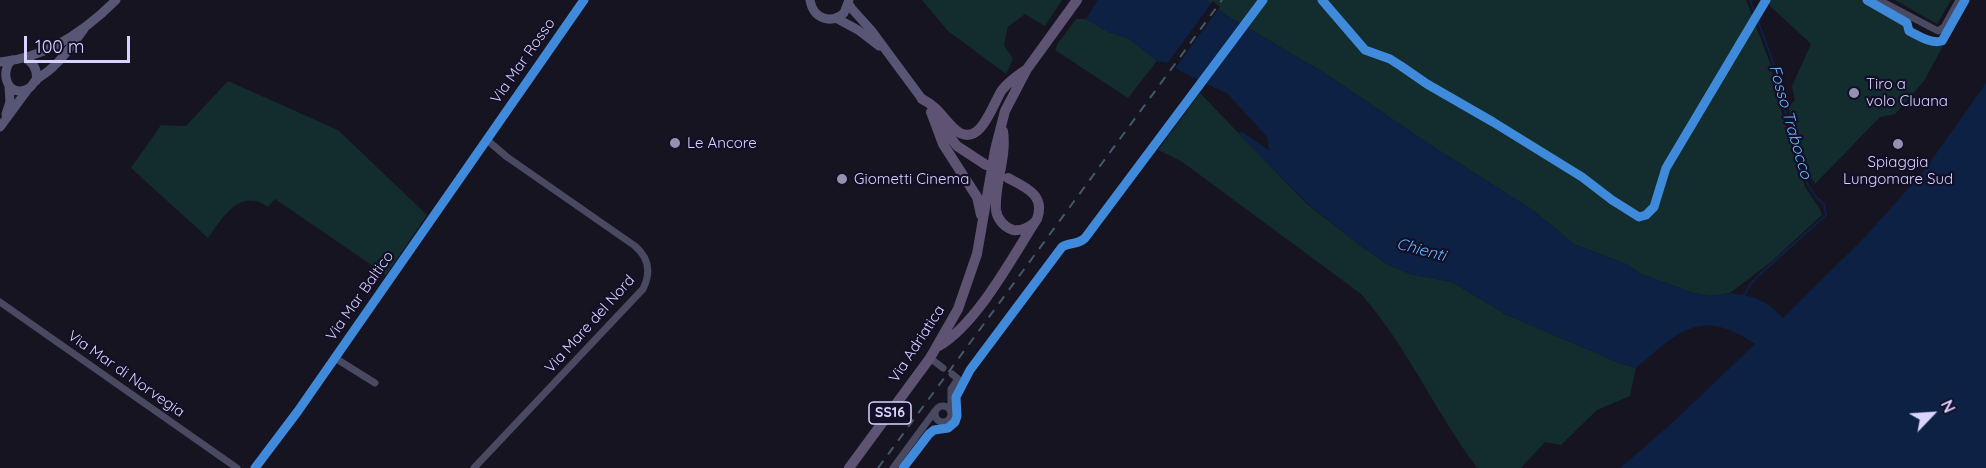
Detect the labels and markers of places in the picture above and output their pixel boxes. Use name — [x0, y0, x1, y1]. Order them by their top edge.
place label: Tiro a volo Cluana — [1866, 75, 1948, 110]
marker: Tiro a volo Cluana — [1847, 86, 1861, 100]
place label: Le Ancore — [687, 134, 757, 152]
marker: Le Ancore — [668, 136, 682, 150]
marker: Spiaggia Lungomare Sud — [1891, 137, 1905, 151]
place label: Spiaggia Lungomare Sud — [1843, 153, 1953, 188]
place label: Giometti Cinema — [854, 170, 969, 188]
marker: Giometti Cinema — [835, 172, 849, 186]

